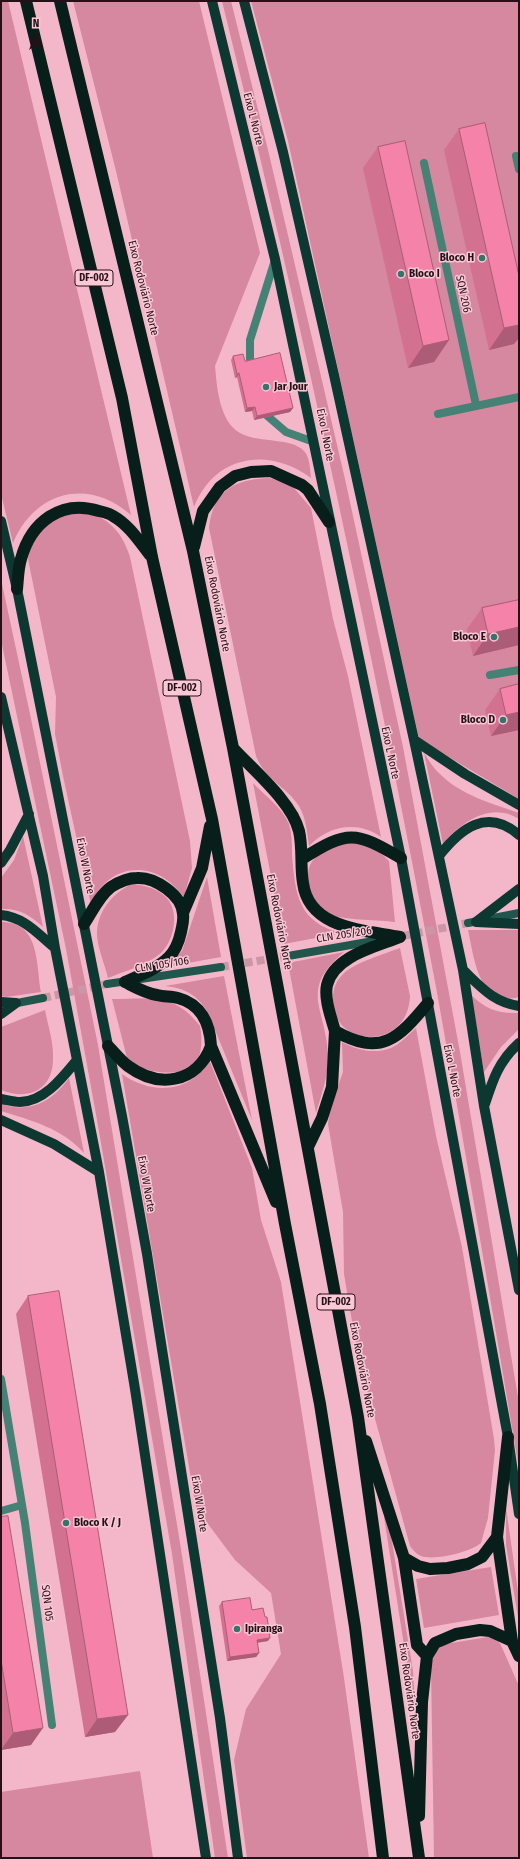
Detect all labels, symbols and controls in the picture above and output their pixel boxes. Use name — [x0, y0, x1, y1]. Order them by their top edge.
north arrow — [16, 16, 56, 56]
text: N — [33, 17, 39, 30]
street label: Eixo L Norte — [240, 91, 266, 147]
street label: Eixo Rodoviário Norte — [125, 239, 161, 337]
place label: Bloco H — [440, 251, 474, 265]
marker: Bloco H — [477, 253, 487, 263]
place label: Bloco I — [409, 267, 440, 281]
marker: Bloco I — [396, 269, 406, 279]
road number: DF-002 — [75, 270, 113, 286]
street label: SQN 206 — [453, 274, 473, 314]
place label: Jar Jour — [274, 380, 308, 394]
marker: Jar Jour — [261, 382, 271, 392]
street label: Eixo L Norte — [313, 407, 337, 463]
street label: Eixo Rodoviário Norte — [201, 555, 233, 653]
place label: Bloco E — [453, 630, 486, 644]
marker: Bloco E — [489, 632, 499, 642]
road number: DF-002 — [163, 680, 201, 696]
place label: Bloco D — [461, 713, 495, 727]
marker: Bloco D — [498, 715, 508, 725]
street label: Eixo L Norte — [378, 725, 402, 781]
street label: Eixo W Norte — [73, 837, 97, 895]
street label: Eixo Rodoviário Norte — [263, 873, 295, 971]
street label: CLN 205/206 — [315, 924, 373, 946]
street label: CLN 105/106 — [134, 954, 190, 976]
street label: Eixo L Norte — [440, 1043, 464, 1099]
street label: Eixo W Norte — [135, 1155, 157, 1213]
road number: DF-002 — [317, 1294, 355, 1310]
street label: Eixo Rodoviário Norte — [346, 1321, 378, 1419]
street label: Eixo W Norte — [188, 1475, 210, 1533]
place label: Bloco K / J — [74, 1516, 121, 1530]
marker: Bloco K / J — [61, 1518, 71, 1528]
street label: SQN 105 — [38, 1584, 56, 1622]
place label: Ipiranga — [245, 1622, 282, 1636]
marker: Ipiranga — [232, 1624, 242, 1634]
street label: Eixo Rodoviário Norte — [396, 1642, 422, 1740]

